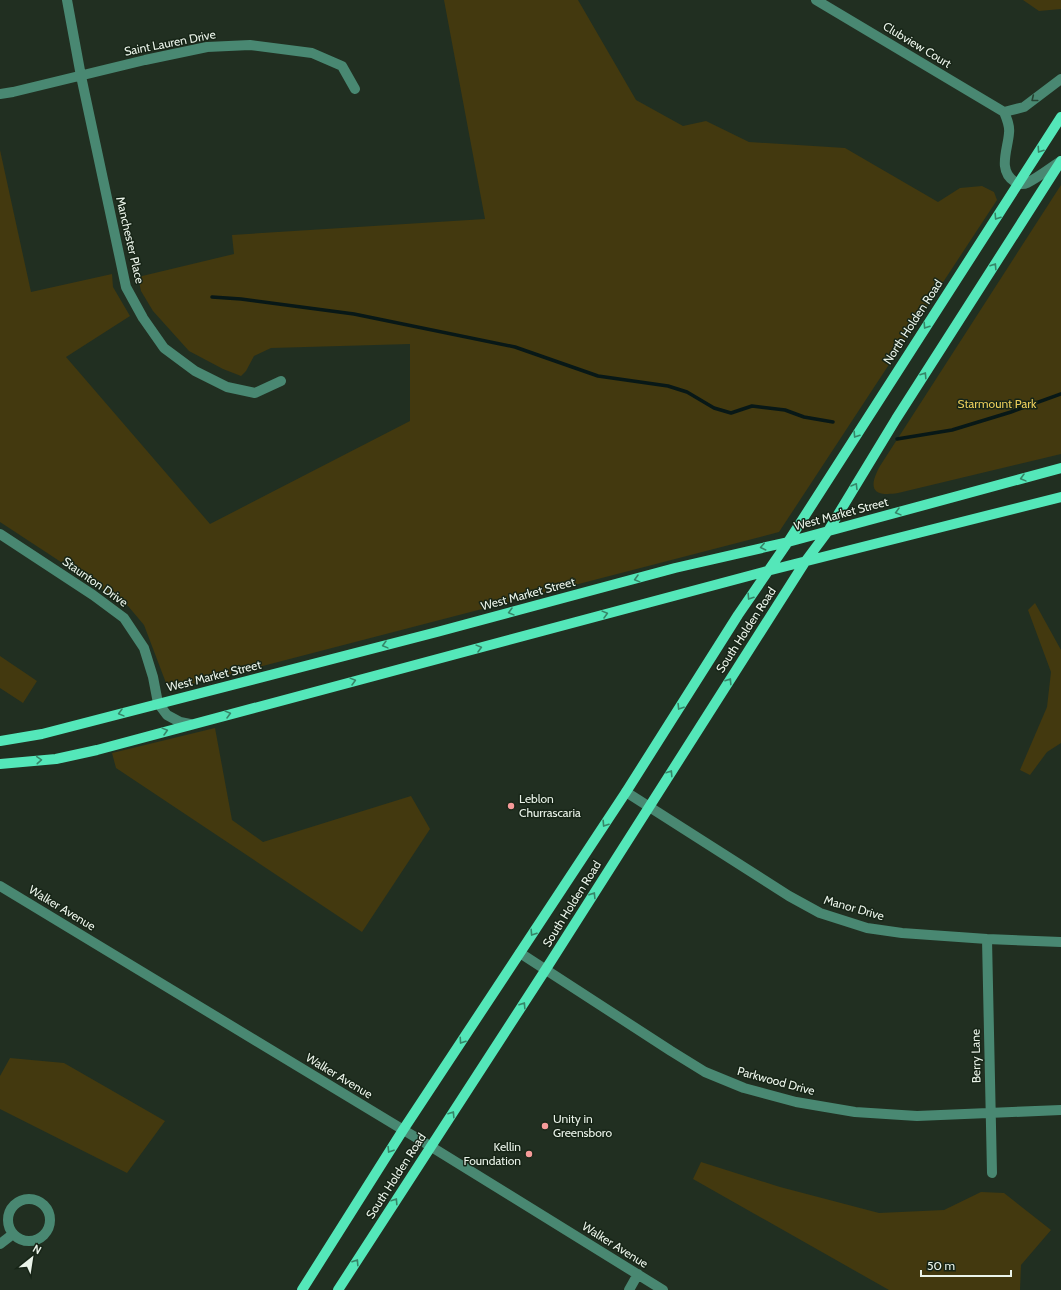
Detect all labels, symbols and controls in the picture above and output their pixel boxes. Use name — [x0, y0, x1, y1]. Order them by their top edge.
street label: Clubview Court — [880, 18, 954, 71]
street label: Saint Lauren Drive — [123, 26, 217, 59]
one-way arrow — [1032, 95, 1039, 102]
one-way arrow — [1037, 146, 1045, 153]
street label: Manchester Place — [113, 195, 148, 285]
one-way arrow — [994, 213, 1001, 220]
one-way arrow — [989, 263, 997, 270]
street label: North Holden Road — [880, 277, 946, 367]
one-way arrow — [923, 322, 931, 329]
one-way arrow — [919, 372, 927, 379]
park label: Starmount Park — [958, 396, 1037, 411]
one-way arrow — [853, 431, 861, 438]
one-way arrow — [1020, 474, 1027, 482]
one-way arrow — [851, 483, 858, 490]
street label: West Market Street — [792, 494, 890, 533]
one-way arrow — [895, 507, 902, 516]
one-way arrow — [760, 543, 766, 551]
street label: Staunton Drive — [60, 554, 131, 610]
street label: West Market Street — [479, 574, 577, 613]
one-way arrow — [633, 574, 640, 583]
street label: South Holden Road — [712, 584, 779, 675]
one-way arrow — [747, 593, 755, 600]
one-way arrow — [508, 607, 515, 616]
one-way arrow — [601, 611, 608, 619]
one-way arrow — [382, 641, 389, 649]
one-way arrow — [476, 644, 482, 652]
street label: West Market Street — [165, 657, 263, 695]
one-way arrow — [349, 677, 356, 686]
one-way arrow — [724, 678, 732, 685]
one-way arrow — [677, 703, 685, 710]
one-way arrow — [117, 708, 124, 717]
one-way arrow — [224, 711, 231, 719]
one-way arrow — [161, 727, 168, 736]
one-way arrow — [36, 756, 42, 765]
one-way arrow — [665, 770, 672, 777]
place label: Leblon Churrascaria — [519, 791, 581, 820]
marker: Leblon Churrascaria — [506, 801, 516, 811]
one-way arrow — [602, 820, 610, 827]
street label: South Holden Road — [539, 858, 604, 950]
street label: Walker Avenue — [26, 882, 98, 933]
one-way arrow — [588, 892, 595, 899]
street label: Manor Drive — [822, 892, 886, 923]
one-way arrow — [531, 929, 538, 936]
one-way arrow — [518, 1002, 525, 1009]
street label: Berry Lane — [968, 1029, 983, 1083]
one-way arrow — [459, 1037, 467, 1044]
street label: Walker Avenue — [303, 1050, 375, 1101]
street label: Parkwood Drive — [736, 1063, 817, 1098]
one-way arrow — [447, 1111, 454, 1118]
place label: Unity in Greensboro — [553, 1111, 612, 1140]
marker: Unity in Greensboro — [540, 1121, 550, 1131]
street label: South Holden Road — [362, 1130, 429, 1221]
place label: Kellin Foundation — [463, 1139, 521, 1168]
one-way arrow — [388, 1146, 395, 1153]
marker: Kellin Foundation — [524, 1149, 534, 1159]
one-way arrow — [390, 1198, 398, 1205]
street label: Walker Avenue — [579, 1218, 651, 1271]
north arrow — [12, 1238, 52, 1278]
text: N — [30, 1241, 44, 1257]
scale bar — [921, 1252, 1011, 1278]
text: 50 m — [927, 1258, 955, 1273]
one-way arrow — [351, 1259, 358, 1266]

